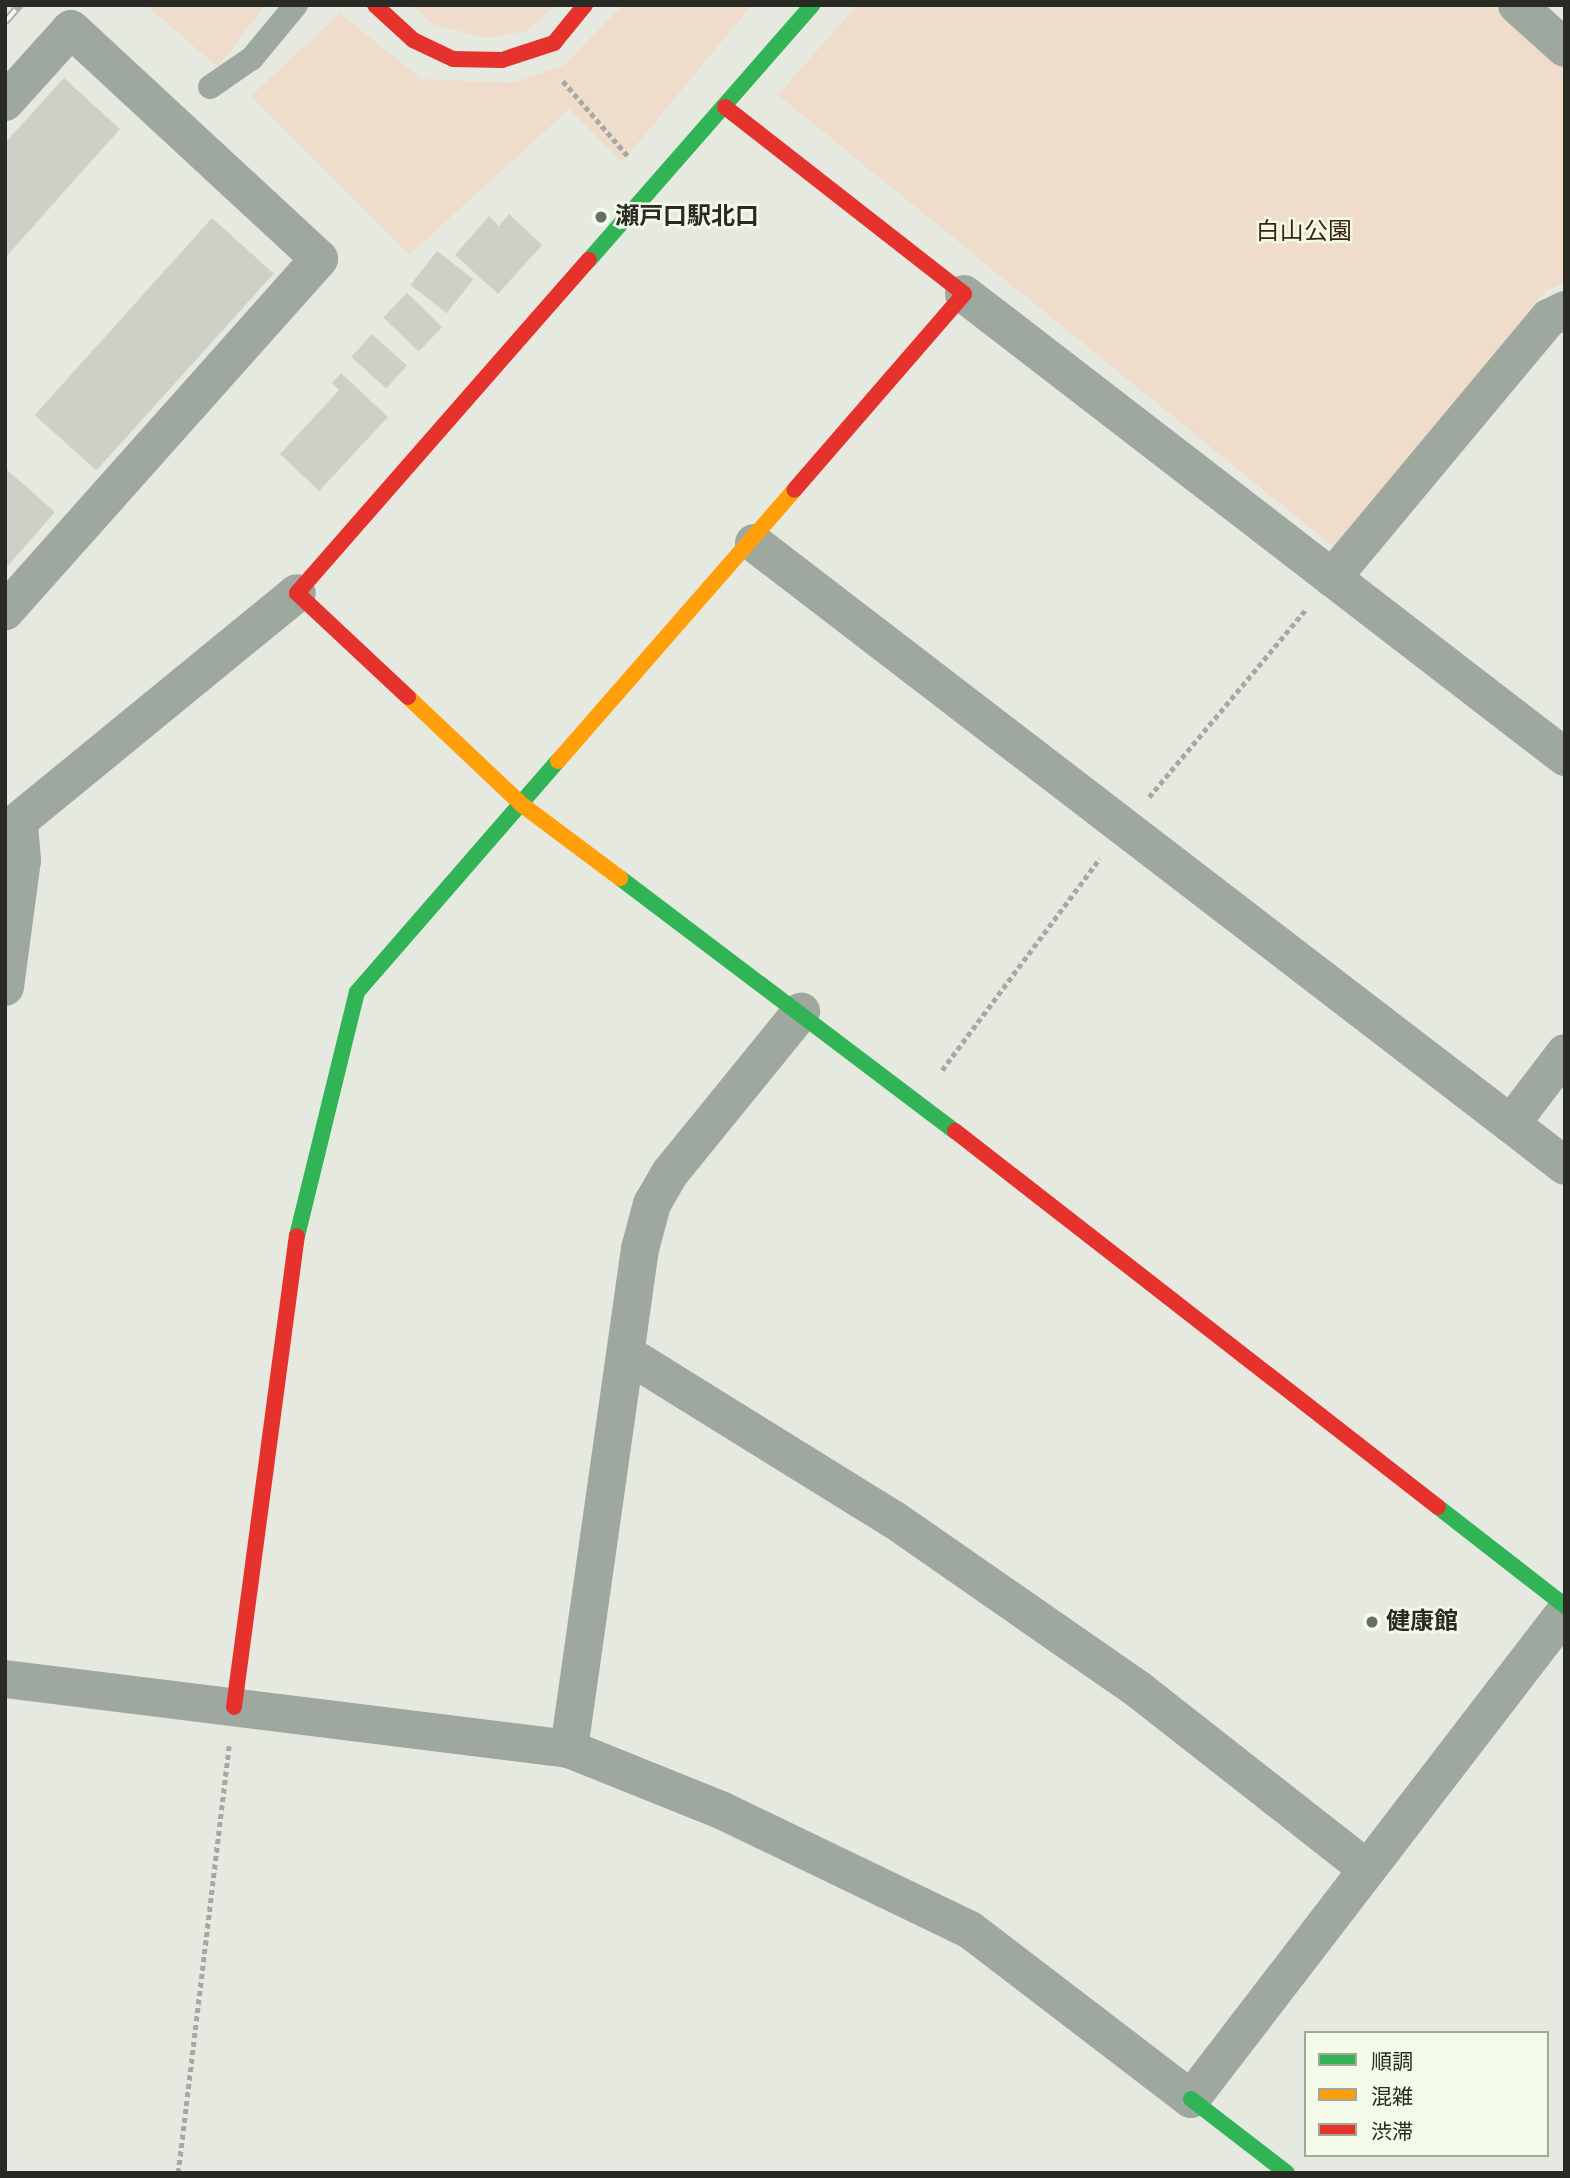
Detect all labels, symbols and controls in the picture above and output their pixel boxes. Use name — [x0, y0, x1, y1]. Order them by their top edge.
place label: 瀬戸口駅北口 — [615, 203, 759, 231]
marker: 瀬戸口駅北口 — [593, 209, 609, 225]
park label: 白山公園 — [1256, 218, 1352, 246]
place label: 健康館 — [1386, 1608, 1458, 1636]
marker: 健康館 — [1364, 1614, 1380, 1630]
legend — [1304, 2031, 1549, 2157]
text: 順調 — [1371, 2050, 1413, 2075]
text: 混雑 — [1371, 2085, 1413, 2110]
text: 渋滞 — [1371, 2120, 1413, 2145]

